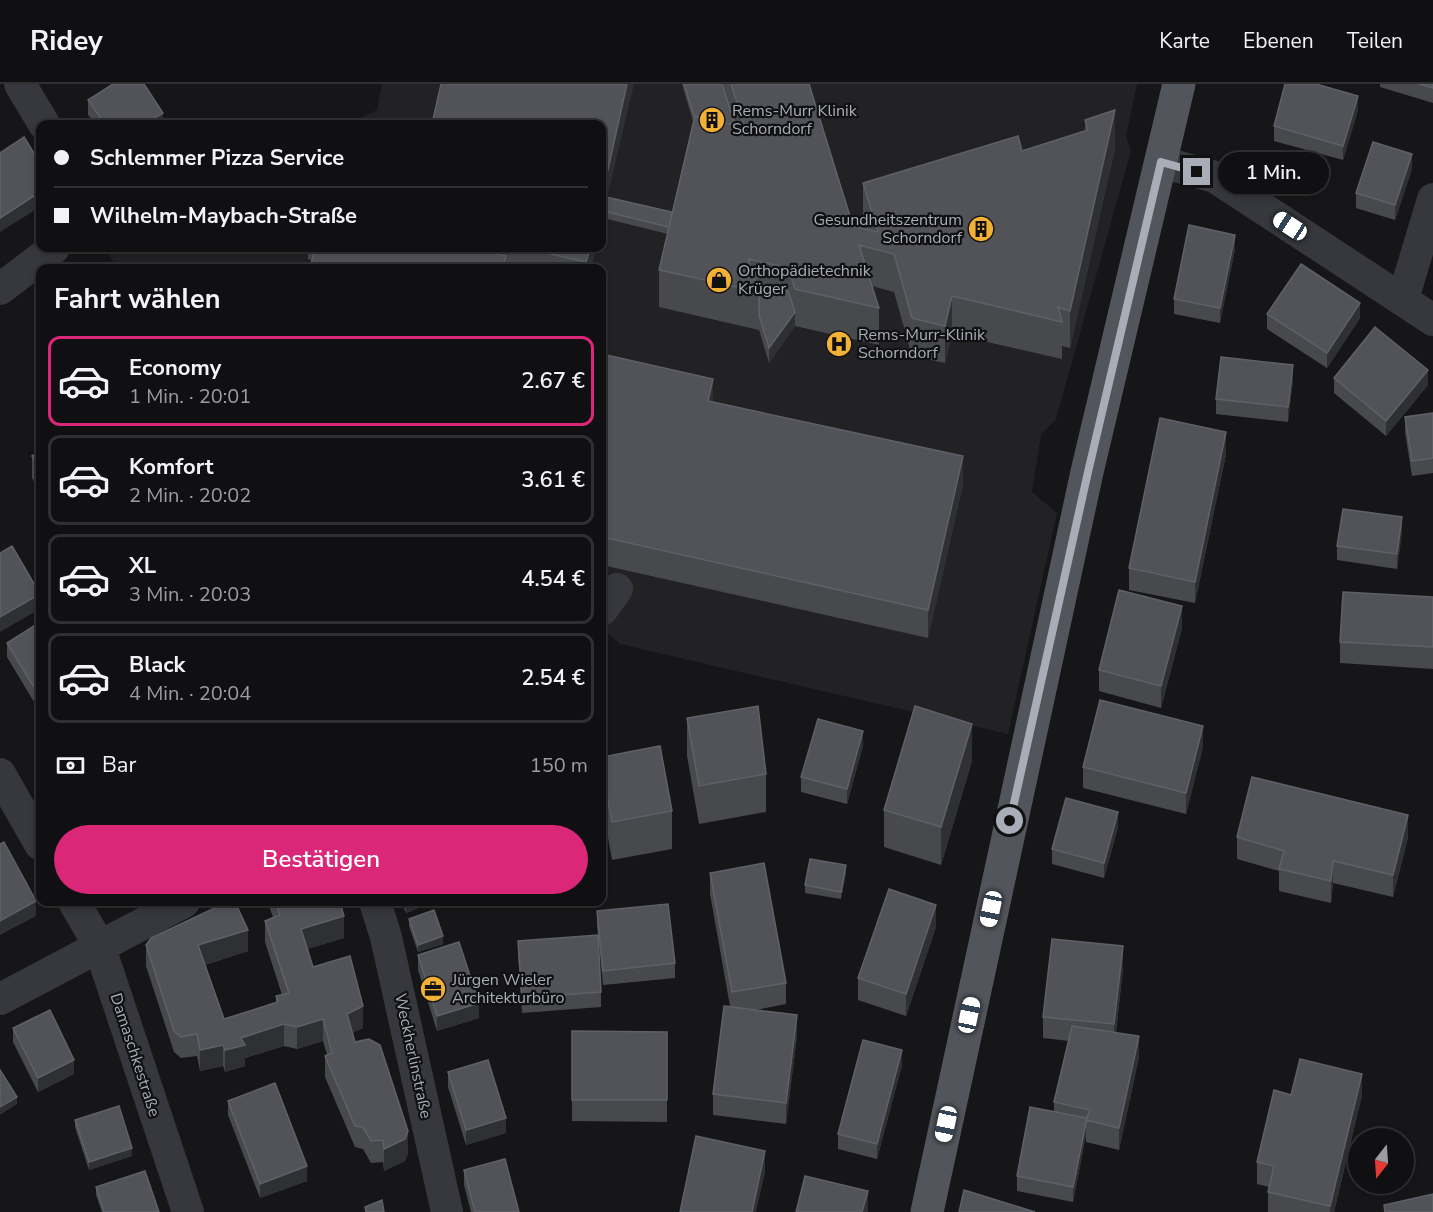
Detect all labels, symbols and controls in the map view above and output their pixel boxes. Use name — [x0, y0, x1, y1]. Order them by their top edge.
text: Ridey — [30, 22, 103, 60]
text: Karte — [1159, 27, 1210, 55]
text: Ebenen — [1243, 27, 1314, 55]
text: Teilen — [1347, 27, 1403, 55]
place label: Rems-Murr Klinik Schorndorf — [732, 100, 858, 140]
building icon: Rems-Murr Klinik Schorndorf — [697, 105, 727, 135]
text: Schlemmer Pizza Service — [90, 143, 344, 173]
callout: 1 Min. — [1218, 151, 1329, 193]
route end — [1183, 158, 1210, 185]
text: 1 Min. — [1246, 159, 1301, 186]
text: Wilhelm-Maybach-Straße — [90, 201, 357, 231]
place label: Gesundheitszentrum Schorndorf — [813, 209, 963, 249]
car — [1270, 209, 1310, 243]
building icon: Gesundheitszentrum Schorndorf — [966, 214, 996, 244]
place label: Orthopädietechnik Krüger — [738, 260, 872, 300]
shop icon: Orthopädietechnik Krüger — [704, 265, 734, 295]
text: Fahrt wählen — [54, 281, 220, 318]
place label: Rems-Murr-Klinik Schorndorf — [858, 324, 986, 364]
hospital icon: Rems-Murr-Klinik Schorndorf — [824, 329, 854, 359]
text: Economy — [129, 353, 221, 383]
icon: car — [57, 354, 111, 408]
text: 2.67 € — [521, 366, 585, 396]
text: 1 Min. · 20:01 — [129, 383, 251, 410]
text: Komfort — [129, 452, 213, 482]
icon: car — [57, 453, 111, 507]
text: 3.61 € — [521, 465, 585, 495]
text: 2 Min. · 20:02 — [129, 482, 251, 509]
text: XL — [129, 551, 156, 581]
icon: car — [57, 552, 111, 606]
text: 4.54 € — [521, 564, 585, 594]
text: 3 Min. · 20:03 — [129, 581, 251, 608]
text: Black — [129, 650, 185, 680]
icon: car — [57, 651, 111, 705]
text: 2.54 € — [521, 663, 585, 693]
text: 4 Min. · 20:04 — [129, 680, 251, 707]
icon: cash — [54, 749, 87, 782]
text: Bar — [102, 750, 136, 780]
text: 150 m — [530, 752, 588, 779]
route start — [996, 807, 1023, 834]
button: Bestätigen — [54, 825, 588, 894]
car — [978, 890, 1004, 928]
place label: Jürgen Wieler Architekturbüro — [451, 969, 565, 1009]
office icon: Jürgen Wieler Architekturbüro — [418, 974, 448, 1004]
street label: Damaschkestraße — [105, 990, 165, 1120]
street label: Weckherlinstraße — [389, 992, 437, 1120]
car — [956, 996, 982, 1034]
car — [933, 1105, 959, 1143]
north arrow — [1348, 1128, 1414, 1194]
map controls — [1348, 1128, 1414, 1194]

